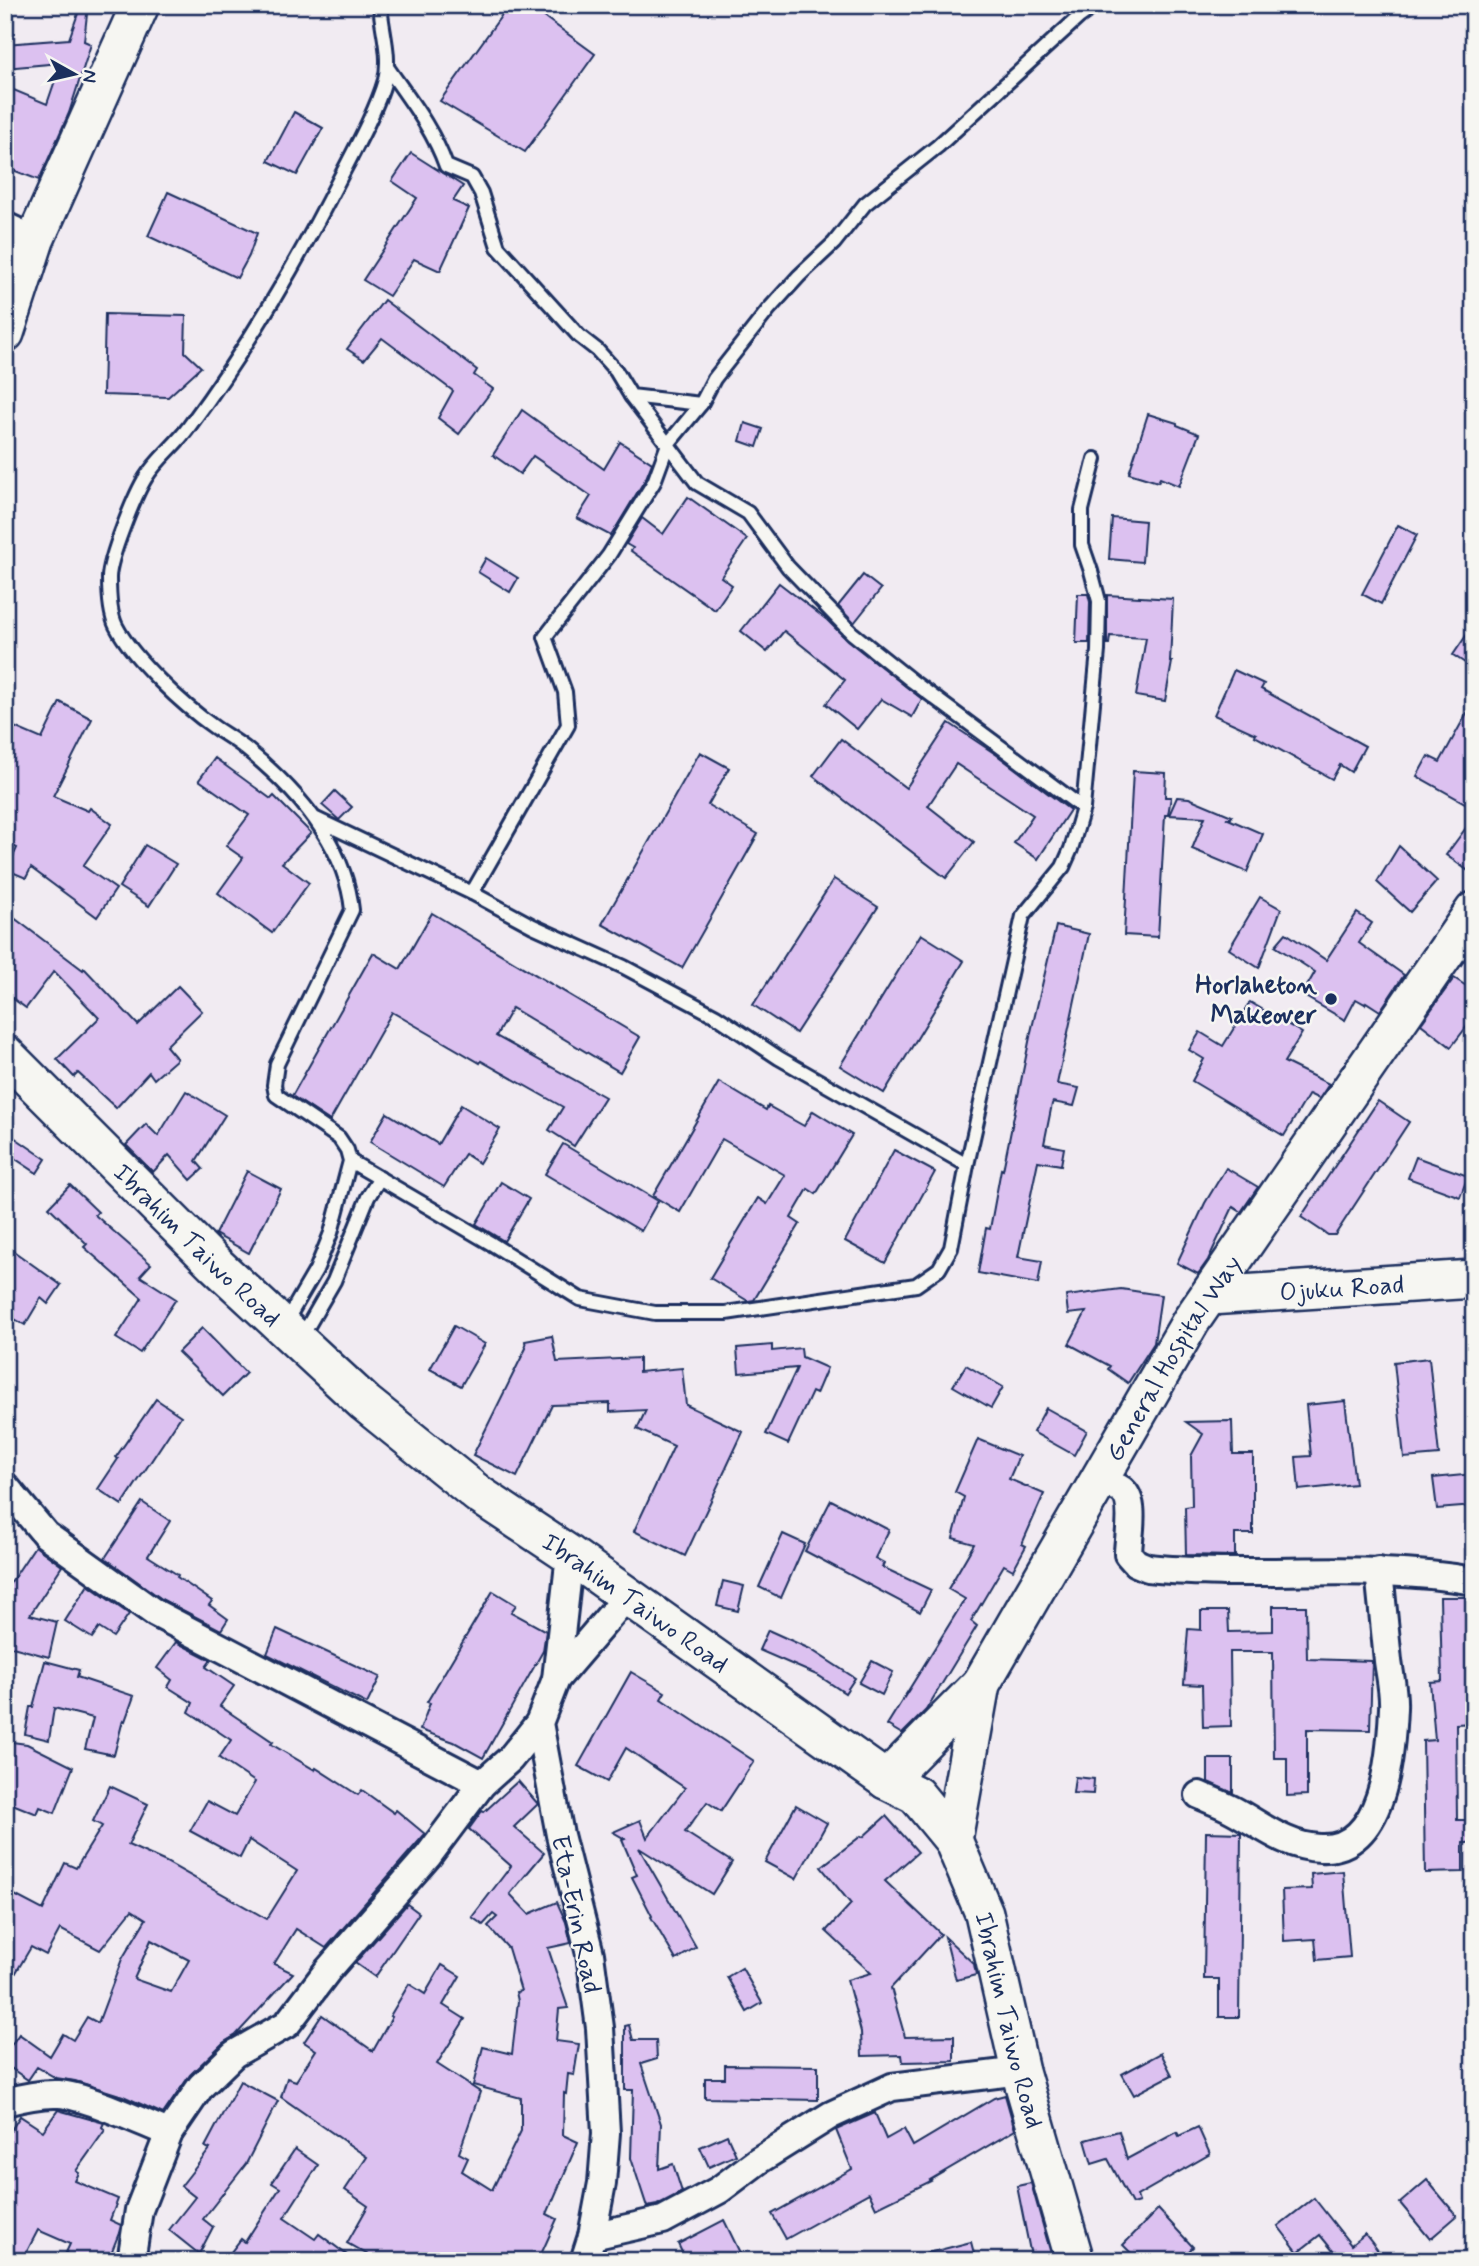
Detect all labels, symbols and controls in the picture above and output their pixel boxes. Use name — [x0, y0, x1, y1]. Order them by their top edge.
north arrow — [38, 38, 108, 108]
text: N — [76, 68, 103, 84]
place label: Horlaheton Makeover — [1195, 969, 1318, 1033]
marker: Horlaheton Makeover — [1323, 991, 1339, 1007]
street label: Ibrahim Taiwo Road — [105, 1157, 287, 1336]
street label: General Hospital Way — [1098, 1249, 1251, 1468]
street label: Ojuku Road — [1278, 1269, 1405, 1310]
street label: Ibrahim Taiwo Road — [535, 1526, 735, 1682]
street label: Eta-Erin Road — [542, 1832, 608, 1996]
street label: Ibrahim Taiwo Road — [965, 1909, 1051, 2133]

